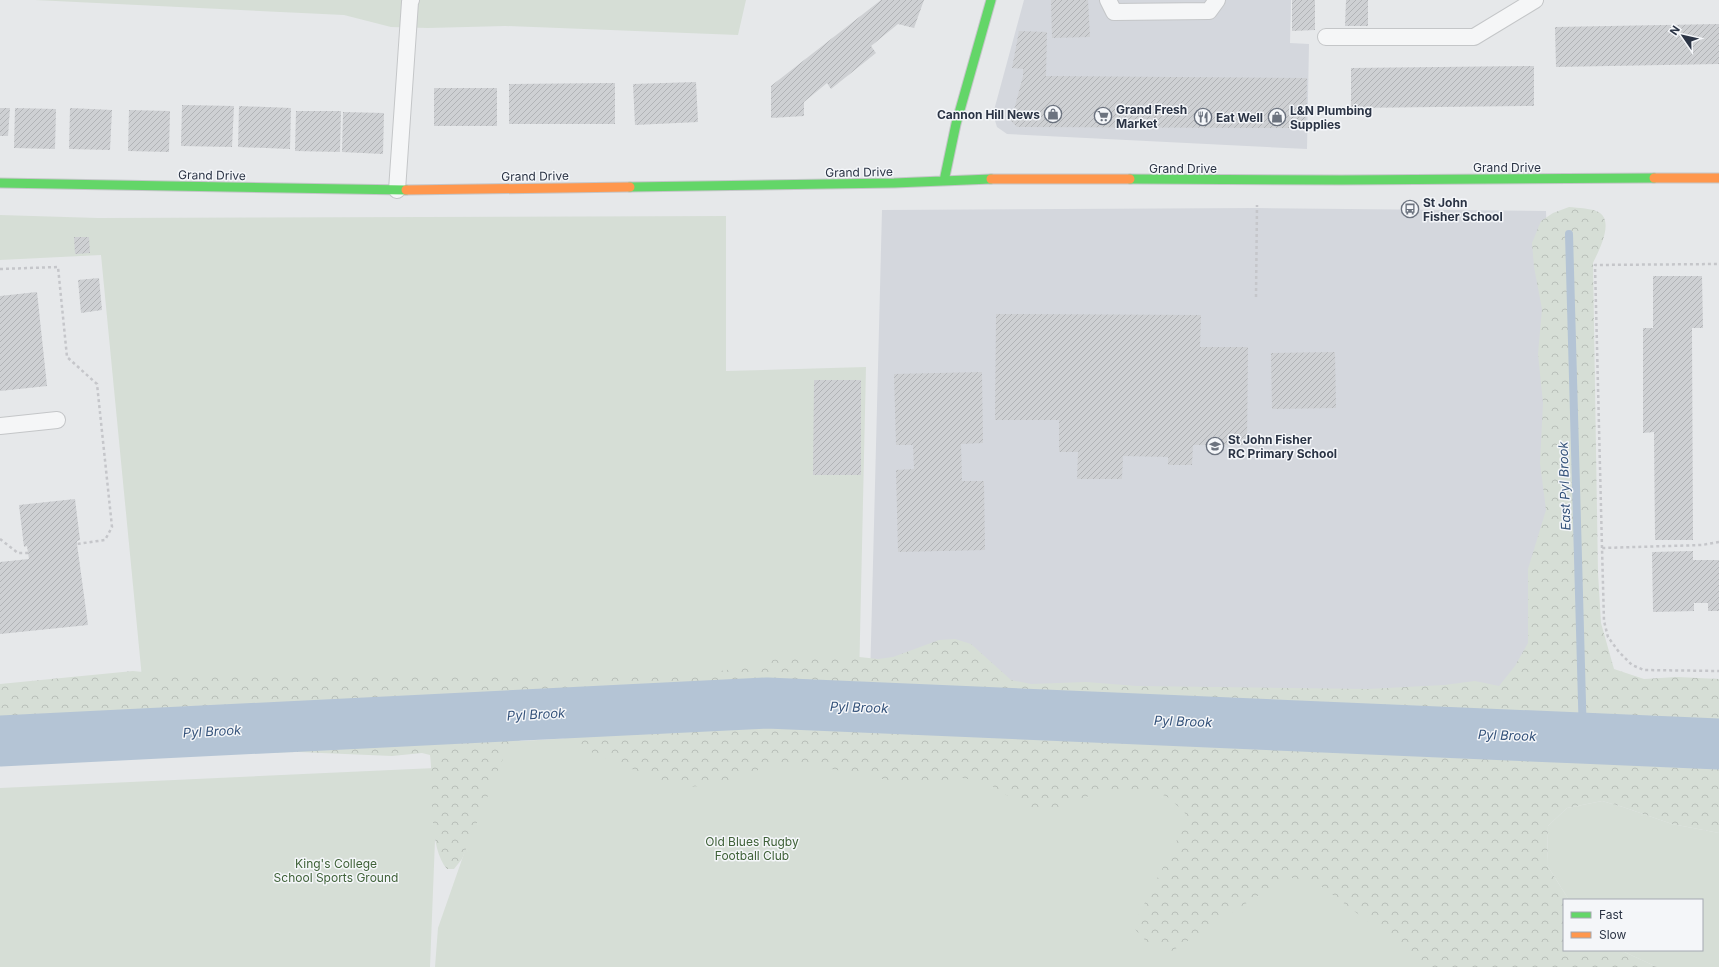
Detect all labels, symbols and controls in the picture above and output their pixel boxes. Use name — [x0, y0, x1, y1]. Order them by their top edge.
north arrow — [1663, 16, 1703, 56]
text: N — [1667, 23, 1683, 38]
place label: Grand Fresh Market — [1116, 102, 1187, 131]
place label: L&N Plumbing Supplies — [1290, 103, 1372, 132]
shop icon: Cannon Hill News — [1043, 104, 1063, 124]
supermarket icon: Grand Fresh Market — [1093, 106, 1113, 126]
place label: Cannon Hill News — [937, 107, 1040, 122]
restaurant icon: Eat Well — [1193, 107, 1213, 127]
shop icon: L&N Plumbing Supplies — [1267, 107, 1287, 127]
place label: Eat Well — [1216, 110, 1263, 125]
street label: Grand Drive — [1473, 160, 1541, 175]
street label: Grand Drive — [1149, 161, 1217, 176]
street label: Grand Drive — [825, 164, 893, 180]
street label: Grand Drive — [178, 167, 246, 183]
street label: Grand Drive — [501, 168, 569, 184]
place label: St John Fisher School — [1423, 195, 1503, 224]
bus stop icon: St John Fisher School — [1400, 199, 1420, 219]
place label: St John Fisher RC Primary School — [1228, 432, 1337, 461]
school or university icon: St John Fisher RC Primary School — [1205, 436, 1225, 456]
water label: East Pyl Brook — [1554, 440, 1574, 531]
water label: Pyl Brook — [830, 698, 889, 716]
water label: Pyl Brook — [506, 704, 566, 724]
water label: Pyl Brook — [1154, 712, 1213, 730]
water label: Pyl Brook — [182, 721, 242, 741]
water label: Pyl Brook — [1478, 726, 1537, 744]
park label: Old Blues Rugby Football Club — [705, 834, 799, 863]
park label: King's College School Sports Ground — [274, 856, 398, 885]
legend — [1563, 899, 1703, 951]
text: Fast — [1599, 907, 1623, 922]
text: Slow — [1599, 927, 1627, 942]

